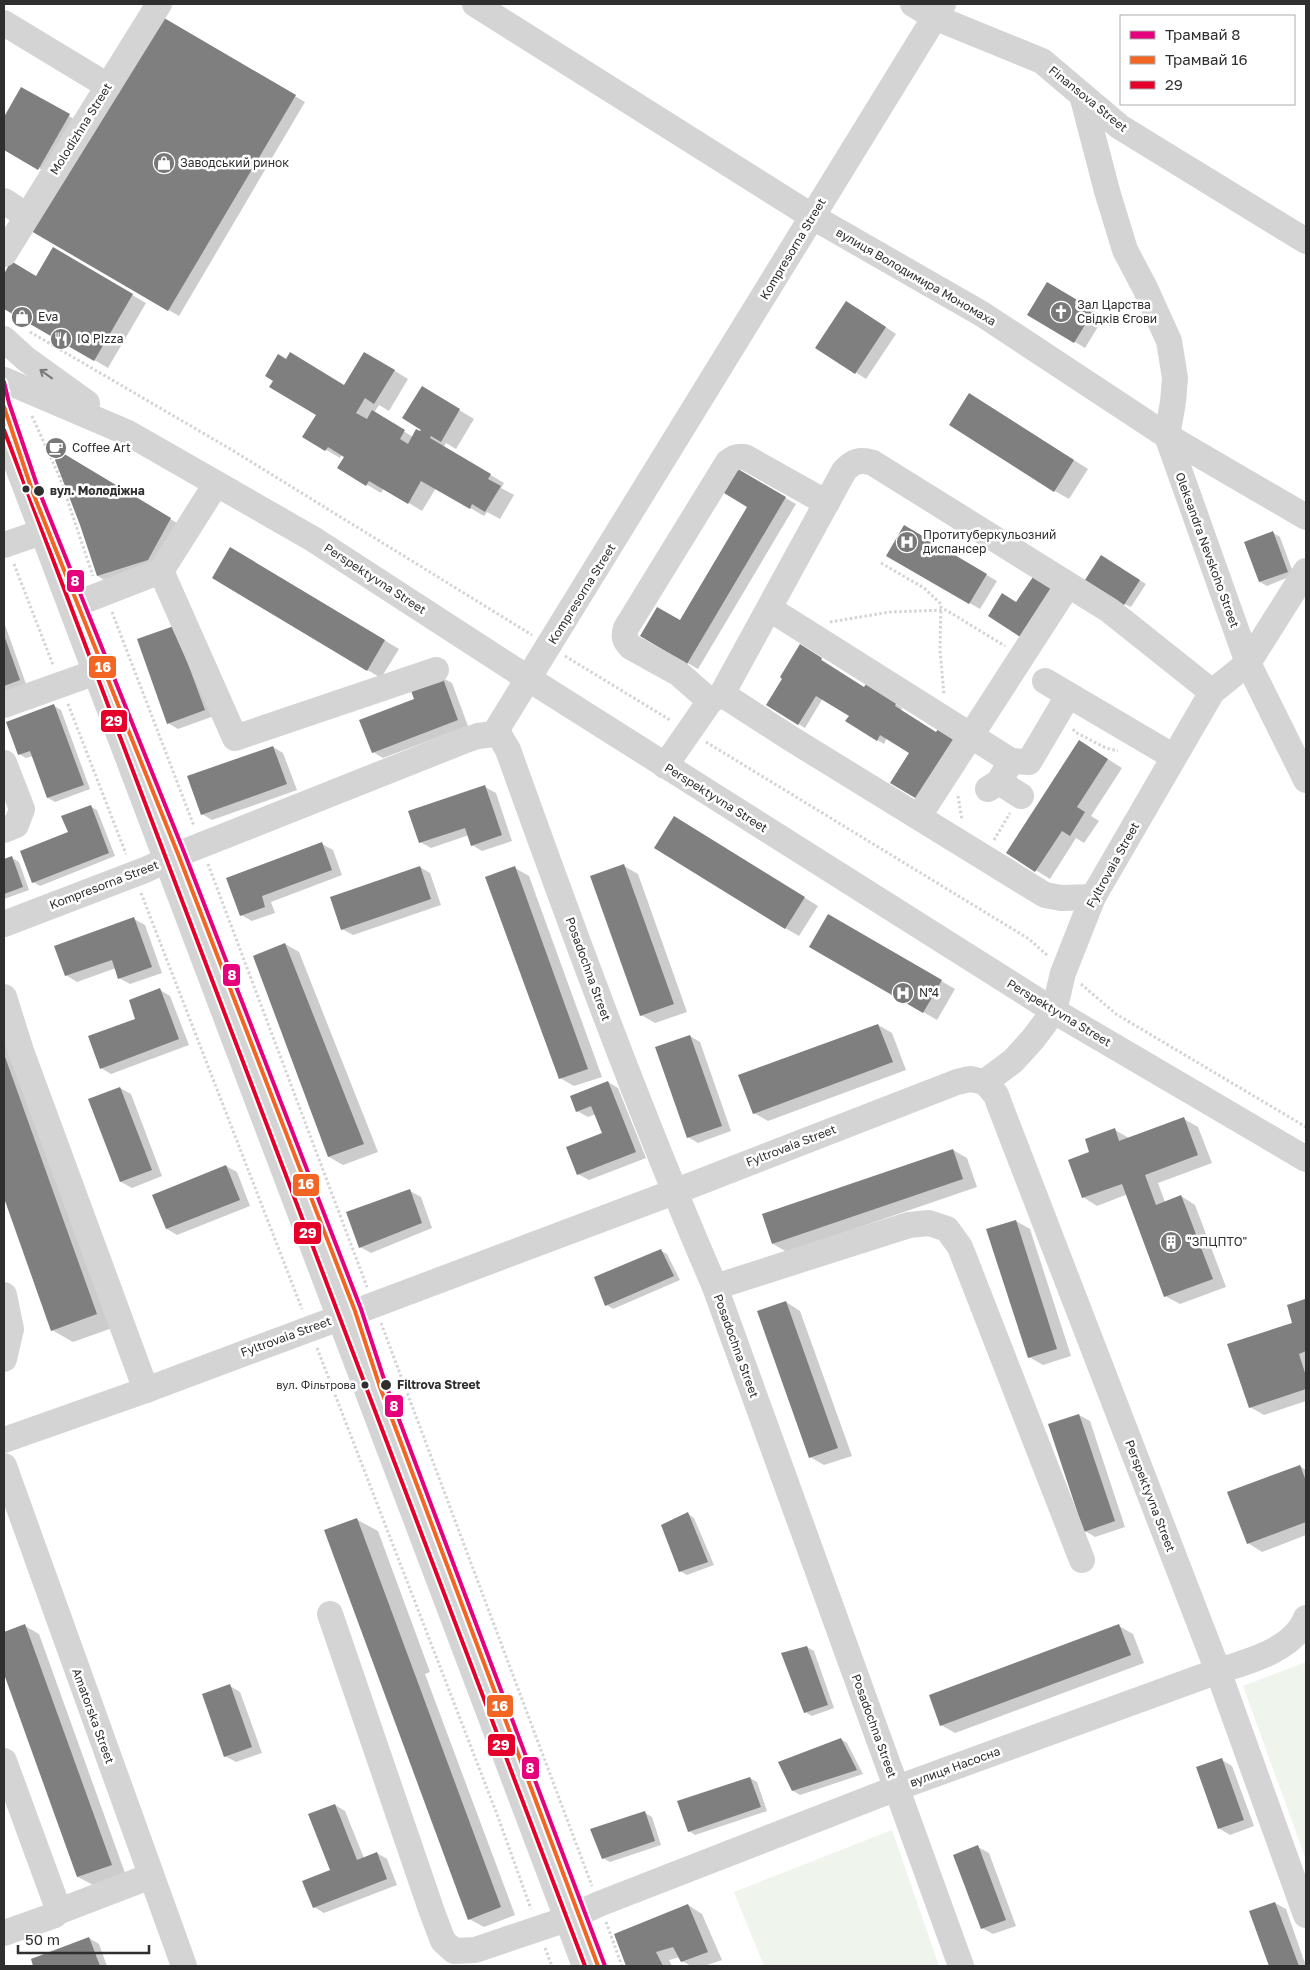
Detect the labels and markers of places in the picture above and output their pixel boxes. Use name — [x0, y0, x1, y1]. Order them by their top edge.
shop icon: Заводський ринок — [152, 151, 176, 175]
place label: Заводський ринок — [180, 155, 289, 170]
place label: Зал Царства Свідків Єгови — [1077, 297, 1157, 326]
church icon: Зал Царства Свідків Єгови — [1049, 300, 1073, 324]
shop icon: Eva — [10, 305, 34, 329]
place label: Eva — [38, 309, 58, 324]
restaurant icon: IQ PIzza — [49, 327, 73, 351]
place label: IQ PIzza — [77, 331, 123, 346]
cafe icon: Coffee Art — [44, 436, 68, 460]
place label: Coffee Art — [72, 440, 131, 455]
place label: вул. Молодіжна — [50, 483, 145, 498]
unlabelled marker — [21, 484, 31, 494]
marker: вул. Молодіжна — [32, 484, 46, 498]
place label: Протитуберкульозний диспансер — [923, 527, 1056, 556]
hospital icon: Протитуберкульозний диспансер — [895, 530, 919, 554]
hospital icon: N°4 — [891, 981, 915, 1005]
place label: N°4 — [919, 985, 939, 1000]
building icon: "ЗПЦПТО" — [1159, 1230, 1183, 1254]
place label: "ЗПЦПТО" — [1187, 1234, 1247, 1249]
place label: Filtrova Street — [397, 1377, 481, 1392]
place label: вул. Фільтрова — [276, 1378, 356, 1391]
marker: Filtrova Street — [379, 1378, 393, 1392]
marker: вул. Фільтрова — [360, 1380, 370, 1390]

